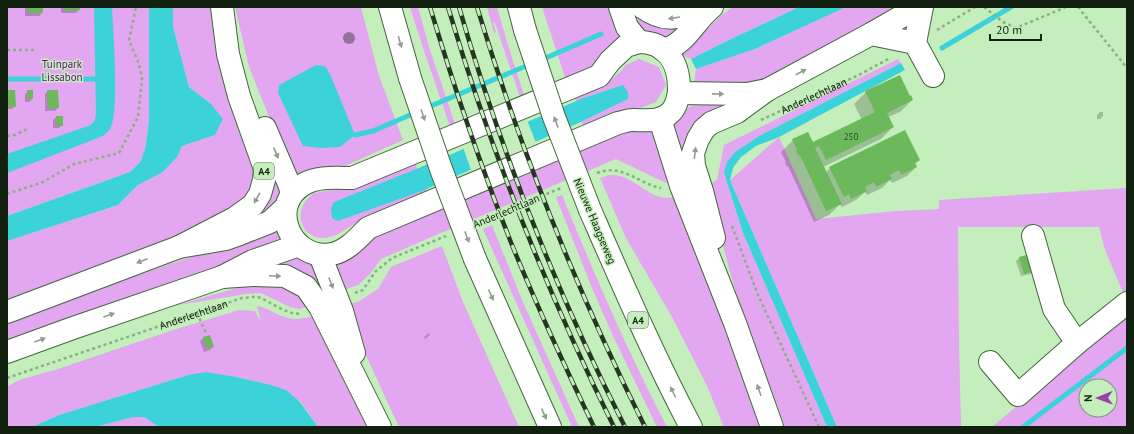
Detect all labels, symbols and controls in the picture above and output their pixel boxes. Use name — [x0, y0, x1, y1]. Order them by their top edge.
one-way arrow — [668, 15, 680, 21]
scale bar — [990, 16, 1041, 42]
text: 20 m — [996, 22, 1022, 37]
one-way arrow — [397, 37, 403, 49]
park label: Tuinpark Lissabon — [41, 57, 83, 84]
one-way arrow — [795, 68, 807, 75]
street label: Anderlechtlaan — [778, 75, 849, 117]
one-way arrow — [712, 91, 725, 97]
one-way arrow — [420, 109, 426, 121]
one-way arrow — [553, 115, 559, 127]
house number: 250 — [844, 131, 858, 142]
one-way arrow — [691, 147, 698, 160]
one-way arrow — [273, 148, 279, 159]
road number: A4 — [254, 163, 274, 179]
street label: Nieuwe Haagseweg — [571, 176, 619, 266]
street label: Anderlechtlaan — [470, 191, 542, 231]
one-way arrow — [254, 192, 260, 204]
one-way arrow — [464, 232, 470, 244]
one-way arrow — [136, 259, 148, 265]
one-way arrow — [269, 273, 282, 279]
one-way arrow — [328, 278, 334, 290]
one-way arrow — [488, 289, 494, 300]
street label: Anderlechtlaan — [157, 296, 230, 333]
one-way arrow — [104, 312, 116, 318]
road number: A4 — [628, 312, 648, 328]
one-way arrow — [34, 336, 46, 342]
north arrow — [1078, 378, 1118, 418]
one-way arrow — [755, 384, 761, 396]
one-way arrow — [670, 387, 676, 398]
text: N — [1081, 394, 1095, 402]
one-way arrow — [541, 408, 547, 420]

